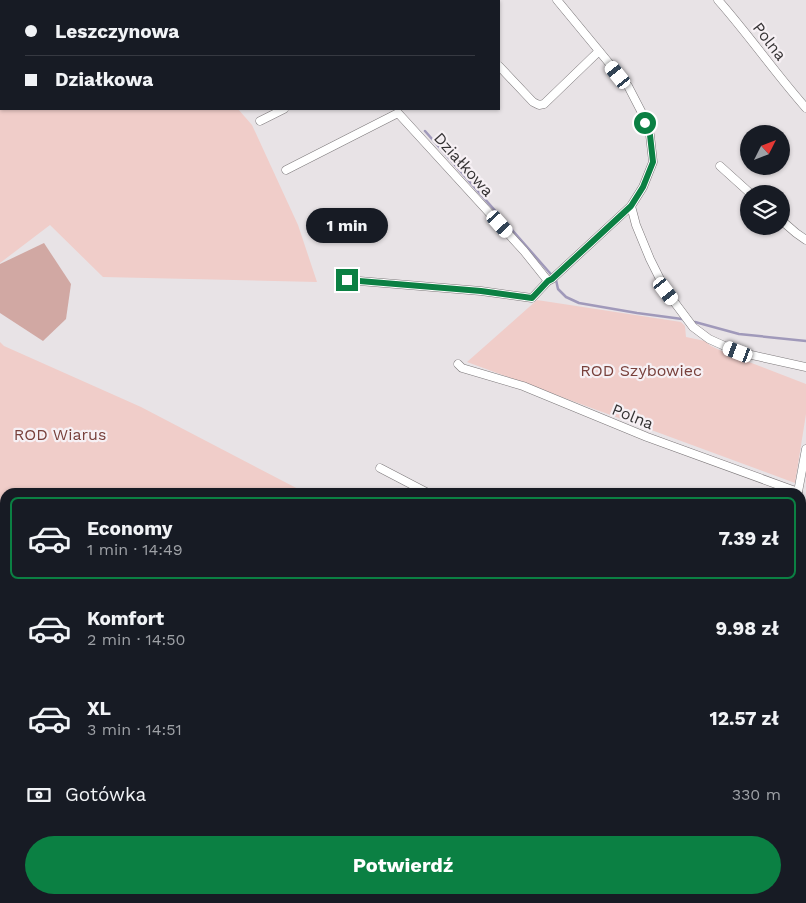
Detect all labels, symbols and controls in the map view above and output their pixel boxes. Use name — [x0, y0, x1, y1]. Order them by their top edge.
street label: Polna — [749, 18, 790, 64]
text: Leszczynowa — [55, 20, 179, 43]
car — [602, 59, 633, 91]
text: Działkowa — [55, 68, 153, 91]
route start — [634, 112, 656, 134]
north arrow — [740, 125, 790, 175]
map controls — [740, 125, 790, 235]
street label: Działkowa — [430, 128, 497, 200]
button: layers — [740, 185, 790, 235]
callout: 1 min — [306, 208, 388, 242]
car — [484, 208, 515, 240]
text: 1 min — [326, 216, 368, 235]
route end — [336, 269, 358, 291]
car — [650, 275, 681, 307]
car — [721, 340, 754, 364]
park label: ROD Szybowiec — [580, 361, 702, 380]
street label: Polna — [609, 400, 656, 433]
park label: ROD Wiarus — [14, 425, 106, 444]
icon: car — [27, 516, 72, 561]
text: Economy — [87, 517, 172, 540]
text: 7.39 zł — [718, 527, 779, 550]
text: 1 min · 14:49 — [87, 540, 183, 559]
icon: car — [27, 606, 72, 651]
text: Komfort — [87, 607, 164, 630]
text: 9.98 zł — [715, 617, 779, 640]
text: 2 min · 14:50 — [87, 630, 185, 649]
icon: car — [27, 696, 72, 741]
text: XL — [87, 697, 111, 720]
text: 12.57 zł — [710, 707, 779, 730]
text: 3 min · 14:51 — [87, 720, 182, 739]
icon: cash — [25, 781, 53, 809]
text: Gotówka — [65, 783, 146, 806]
text: 330 m — [732, 785, 781, 804]
button: Potwierdź — [25, 836, 781, 894]

